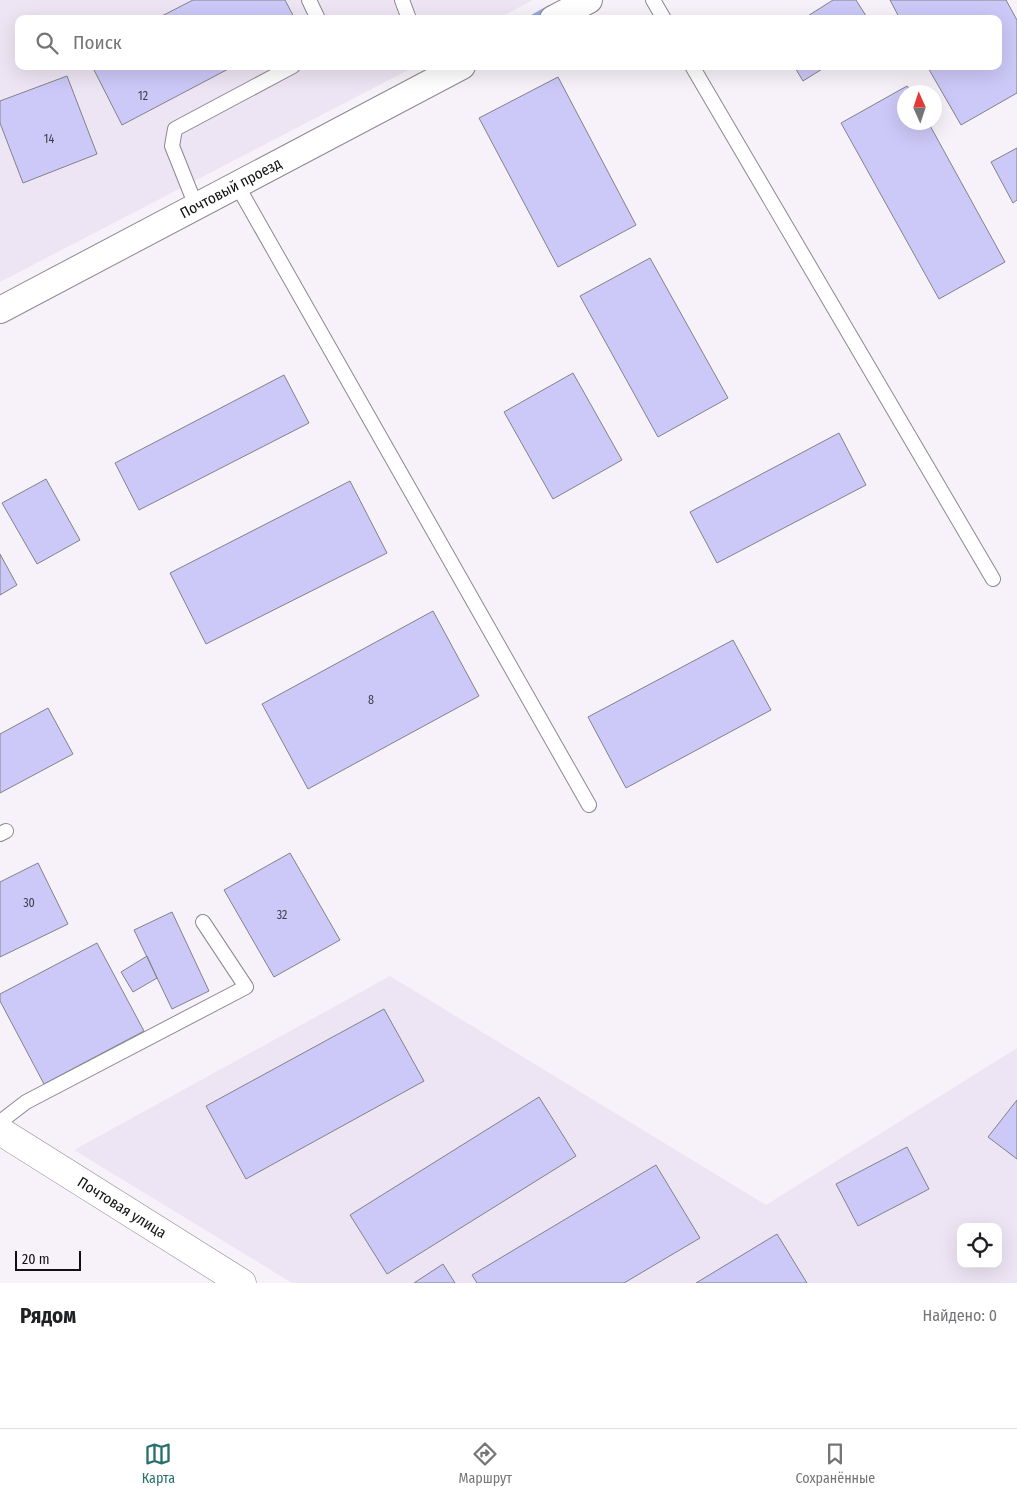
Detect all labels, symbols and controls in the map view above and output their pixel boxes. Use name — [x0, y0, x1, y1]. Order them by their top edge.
search box — [15, 15, 1002, 70]
icon: search — [33, 29, 61, 57]
text: Поиск — [73, 31, 122, 54]
north arrow — [897, 85, 942, 130]
house number: 12 — [138, 89, 148, 103]
house number: 14 — [44, 132, 54, 146]
street label: Почтовый проезд — [177, 154, 285, 222]
house number: 8 — [368, 693, 374, 707]
house number: 30 — [23, 896, 35, 910]
house number: 32 — [277, 908, 287, 922]
street label: Почтовая улица — [74, 1173, 170, 1242]
map controls — [957, 1223, 1002, 1268]
button: locate — [957, 1223, 1002, 1268]
scale bar — [15, 1248, 81, 1271]
text: 20 m — [22, 1251, 50, 1268]
text: Рядом — [20, 1303, 76, 1329]
text: Найдено: 0 — [923, 1306, 997, 1325]
tab: Карта — [142, 1440, 175, 1487]
tab: Маршрут — [458, 1440, 512, 1487]
tab: Сохранённые — [795, 1440, 875, 1487]

